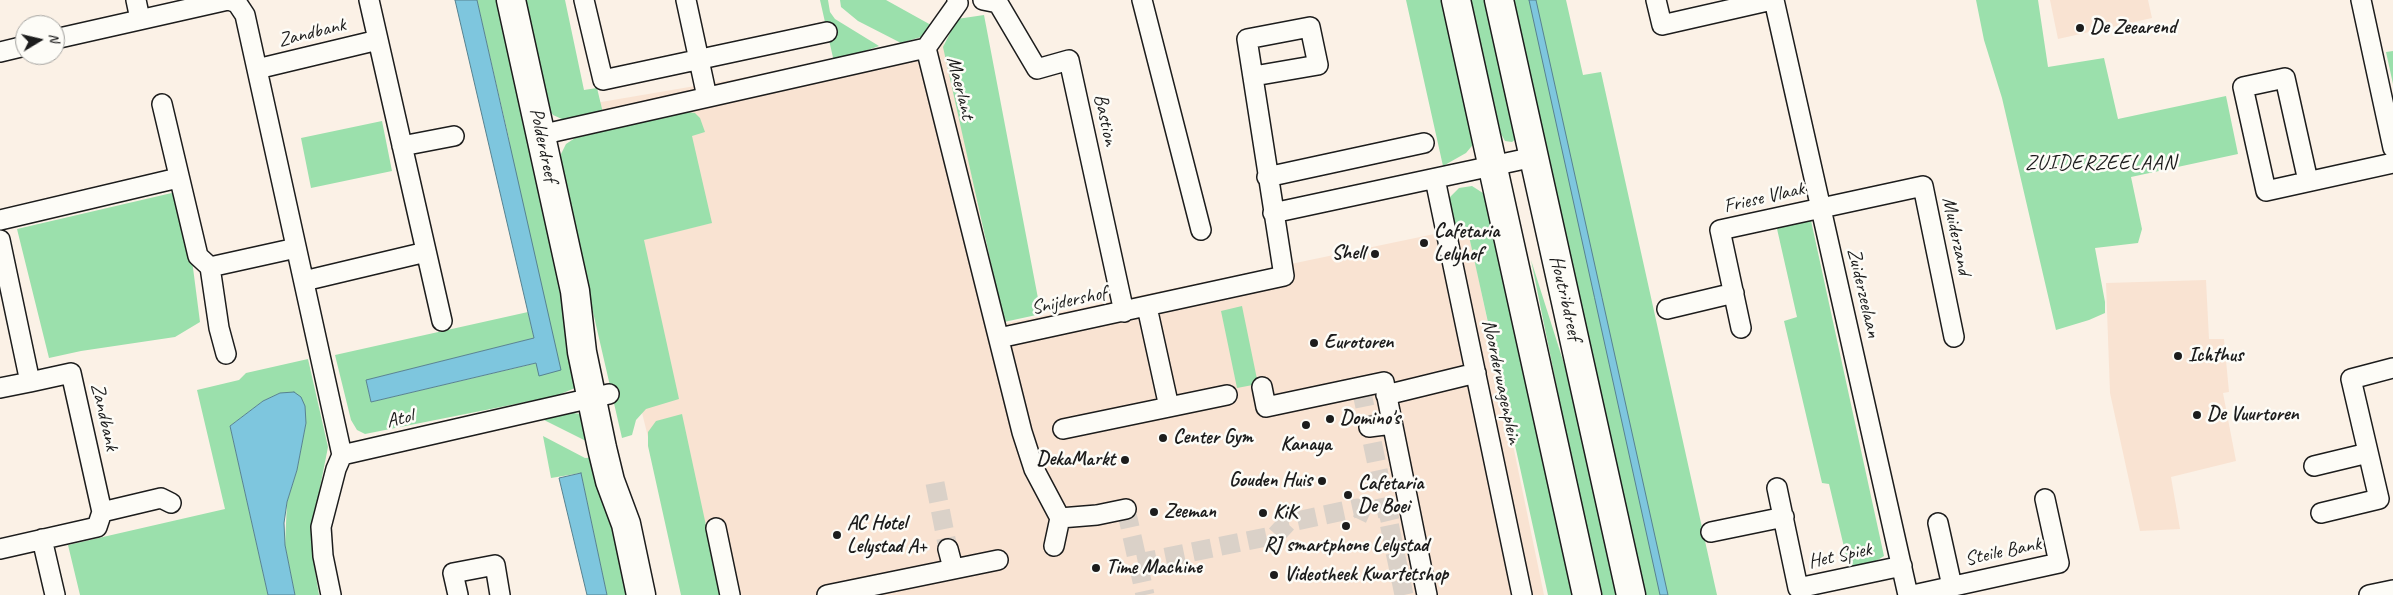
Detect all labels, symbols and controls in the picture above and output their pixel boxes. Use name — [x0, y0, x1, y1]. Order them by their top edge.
street label: Zandbank — [276, 13, 348, 53]
north arrow — [15, 15, 65, 65]
place label: De Zeearend — [2090, 16, 2176, 40]
marker: De Zeearend — [2074, 22, 2086, 34]
text: N — [45, 32, 63, 43]
street label: Maerlant — [941, 54, 979, 122]
street label: Bastion — [1088, 92, 1122, 148]
street label: Polderdreef — [524, 106, 562, 184]
district label: ZUIDERZEELAAN — [2025, 150, 2177, 176]
street label: Friese Vlaak — [1721, 177, 1807, 219]
street label: Muiderzand — [1936, 195, 1976, 277]
place label: Cafetaria Lelyhof — [1434, 220, 1499, 267]
marker: Cafetaria Lelyhof — [1418, 237, 1430, 249]
place label: Shell — [1331, 242, 1365, 266]
street label: Zuiderzeelaan — [1841, 246, 1885, 340]
marker: Shell — [1369, 248, 1381, 260]
street label: Houtribdreef — [1544, 253, 1586, 343]
street label: Snijdershof — [1029, 281, 1109, 321]
street label: Noorderwagenplein — [1476, 318, 1526, 446]
place label: Eurotoren — [1324, 331, 1393, 355]
marker: Eurotoren — [1308, 337, 1320, 349]
place label: Ichthus — [2188, 344, 2243, 368]
marker: Ichthus — [2172, 350, 2184, 362]
street label: Zandbank — [85, 381, 123, 453]
place label: De Vuurtoren — [2207, 403, 2299, 427]
street label: Atol — [384, 404, 416, 434]
place label: Domino's — [1340, 407, 1400, 431]
marker: De Vuurtoren — [2191, 409, 2203, 421]
marker: Domino's — [1324, 413, 1336, 425]
marker: Kanaya — [1300, 419, 1312, 431]
place label: Center Gym — [1173, 426, 1253, 450]
marker: Center Gym — [1157, 432, 1169, 444]
place label: Kanaya — [1281, 433, 1331, 457]
place label: DekaMarkt — [1036, 448, 1115, 472]
marker: DekaMarkt — [1119, 454, 1131, 466]
place label: Gouden Huis — [1229, 469, 1312, 493]
place label: Cafetaria De Boei — [1358, 472, 1423, 519]
marker: Gouden Huis — [1316, 475, 1328, 487]
marker: Cafetaria De Boei — [1342, 489, 1354, 501]
place label: Zeeman — [1164, 500, 1216, 524]
place label: KiK — [1273, 501, 1297, 525]
marker: Zeeman — [1148, 506, 1160, 518]
marker: KiK — [1257, 507, 1269, 519]
place label: AC Hotel Lelystad A+ — [847, 512, 927, 559]
marker: RJ smartphone Lelystad — [1340, 520, 1352, 532]
marker: AC Hotel Lelystad A+ — [831, 529, 843, 541]
street label: Steile Bank — [1963, 532, 2043, 572]
place label: RJ smartphone Lelystad — [1264, 534, 1428, 558]
street label: Het Spiek — [1806, 538, 1874, 574]
place label: Time Machine — [1106, 556, 1202, 580]
marker: Time Machine — [1090, 562, 1102, 574]
place label: Videotheek Kwartetshop — [1284, 563, 1448, 587]
marker: Videotheek Kwartetshop — [1268, 569, 1280, 581]

